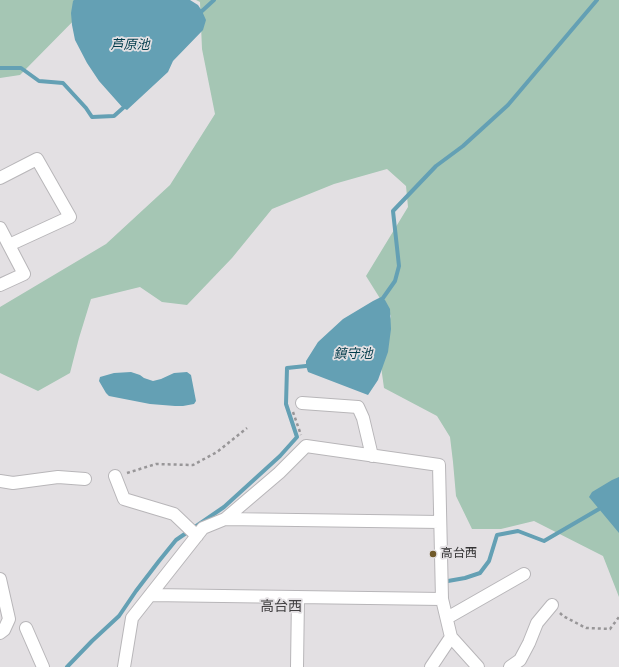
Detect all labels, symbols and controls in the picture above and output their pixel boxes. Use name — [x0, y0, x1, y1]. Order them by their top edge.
water label: 芦原池 — [111, 37, 149, 53]
water label: 鎮守池 — [334, 346, 372, 362]
place label: 高台西 — [441, 547, 477, 561]
marker: 高台西 — [428, 549, 438, 559]
district label: 高台西 — [260, 599, 302, 615]

